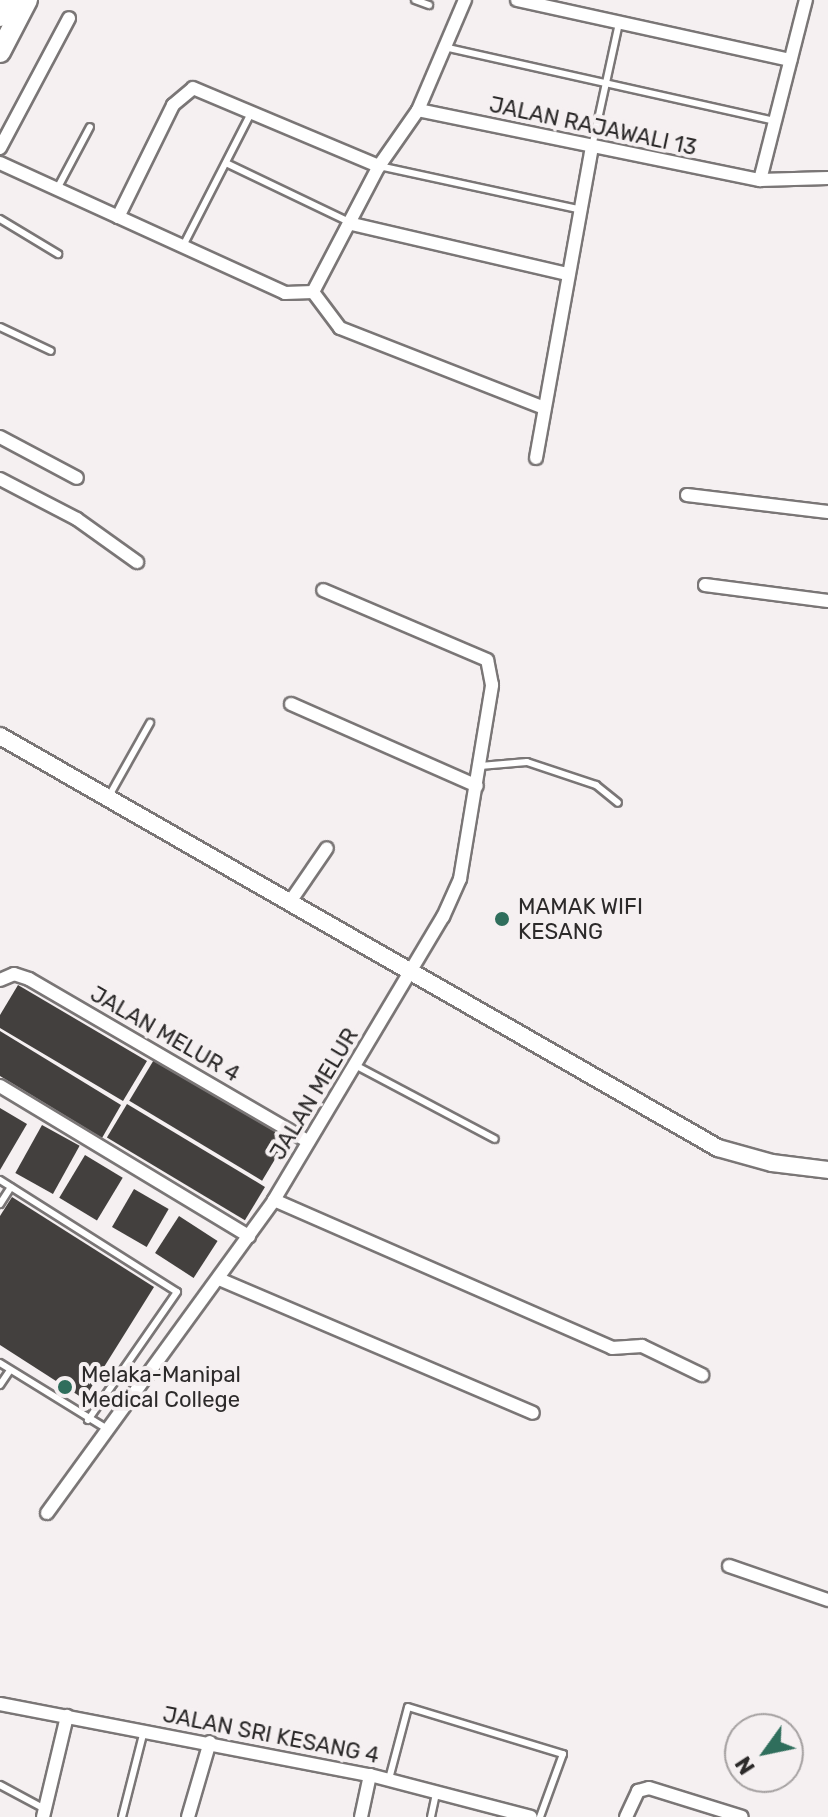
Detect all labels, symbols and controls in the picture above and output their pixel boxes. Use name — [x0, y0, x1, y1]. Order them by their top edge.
street label: JALAN RAJAWALI 13 — [487, 91, 699, 161]
place label: MAMAK WIFI KESANG — [518, 893, 644, 944]
marker: MAMAK WIFI KESANG — [493, 910, 511, 928]
street label: JALAN MELUR 4 — [86, 981, 244, 1087]
street label: JALAN MELUR — [264, 1023, 364, 1165]
place label: Melaka-Manipal Medical College — [81, 1361, 241, 1412]
marker: Melaka-Manipal Medical College — [56, 1378, 74, 1396]
street label: JALAN SRI KESANG 4 — [161, 1701, 381, 1769]
north arrow — [724, 1713, 804, 1793]
text: N — [730, 1751, 761, 1779]

